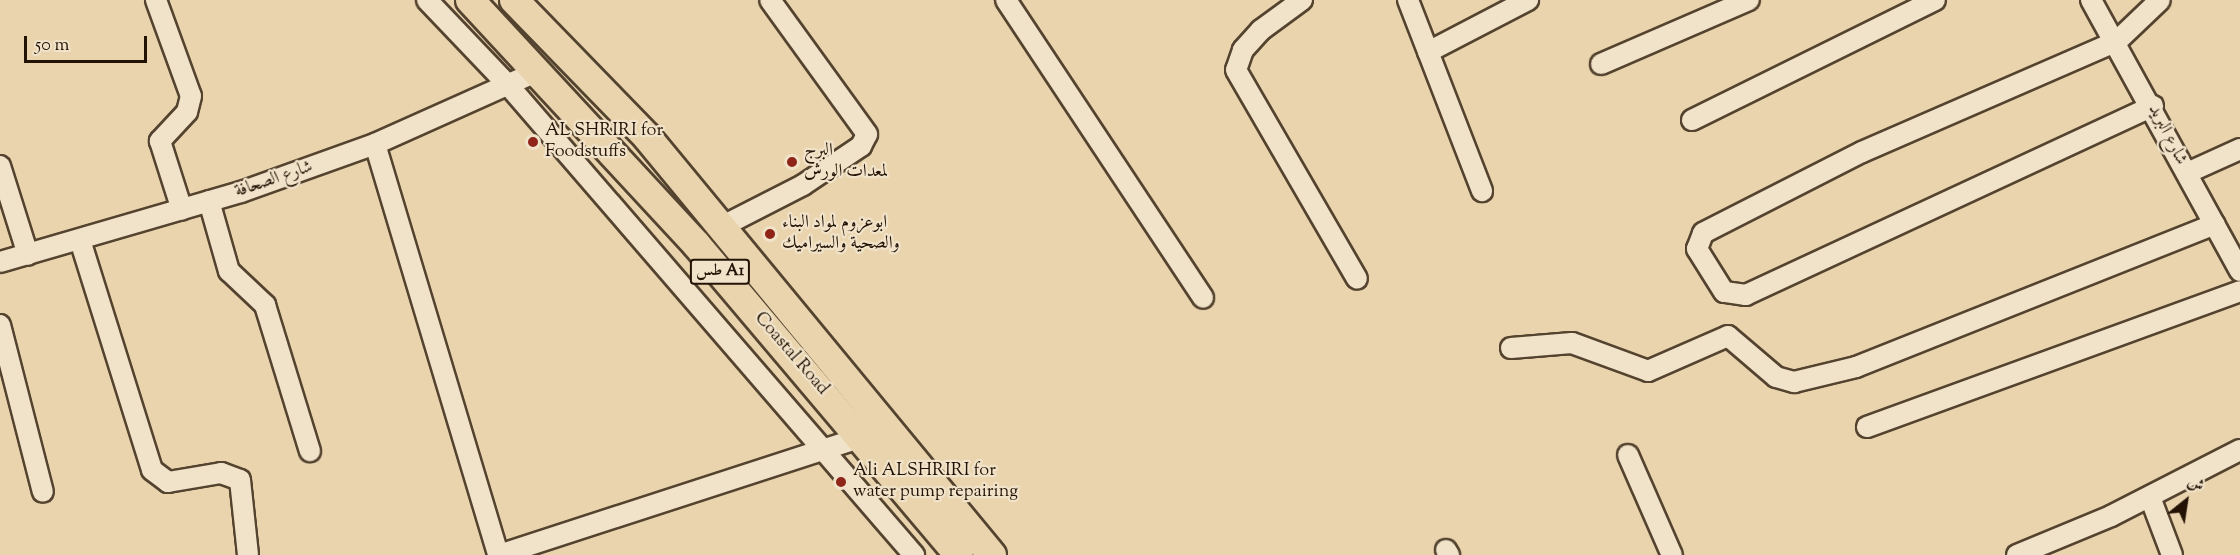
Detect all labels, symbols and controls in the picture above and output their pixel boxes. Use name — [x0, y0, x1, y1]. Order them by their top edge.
scale bar — [27, 24, 150, 62]
text: 50 m — [35, 33, 69, 59]
street label: شارع البريد — [2143, 101, 2191, 169]
place label: AL SHRIRI for Foodstuffs — [545, 121, 663, 164]
marker: AL SHRIRI for Foodstuffs — [526, 135, 540, 149]
place label: البرج لمعدات الورش — [804, 141, 888, 184]
marker: البرج لمعدات الورش — [785, 155, 799, 169]
street label: شارع الصحافة — [232, 157, 316, 203]
place label: ابوعزوم لمواد البناء والصحية والسيراميك — [782, 213, 900, 256]
marker: ابوعزوم لمواد البناء والصحية والسيراميك — [763, 227, 777, 241]
road number: طس A1 — [688, 259, 752, 285]
street label: Coastal Road — [749, 308, 833, 400]
place label: Ali ALSHRIRI for water pump repairing — [853, 461, 1018, 504]
north arrow — [2156, 471, 2216, 531]
text: ش — [2183, 471, 2208, 499]
marker: Ali ALSHRIRI for water pump repairing — [834, 475, 848, 489]

